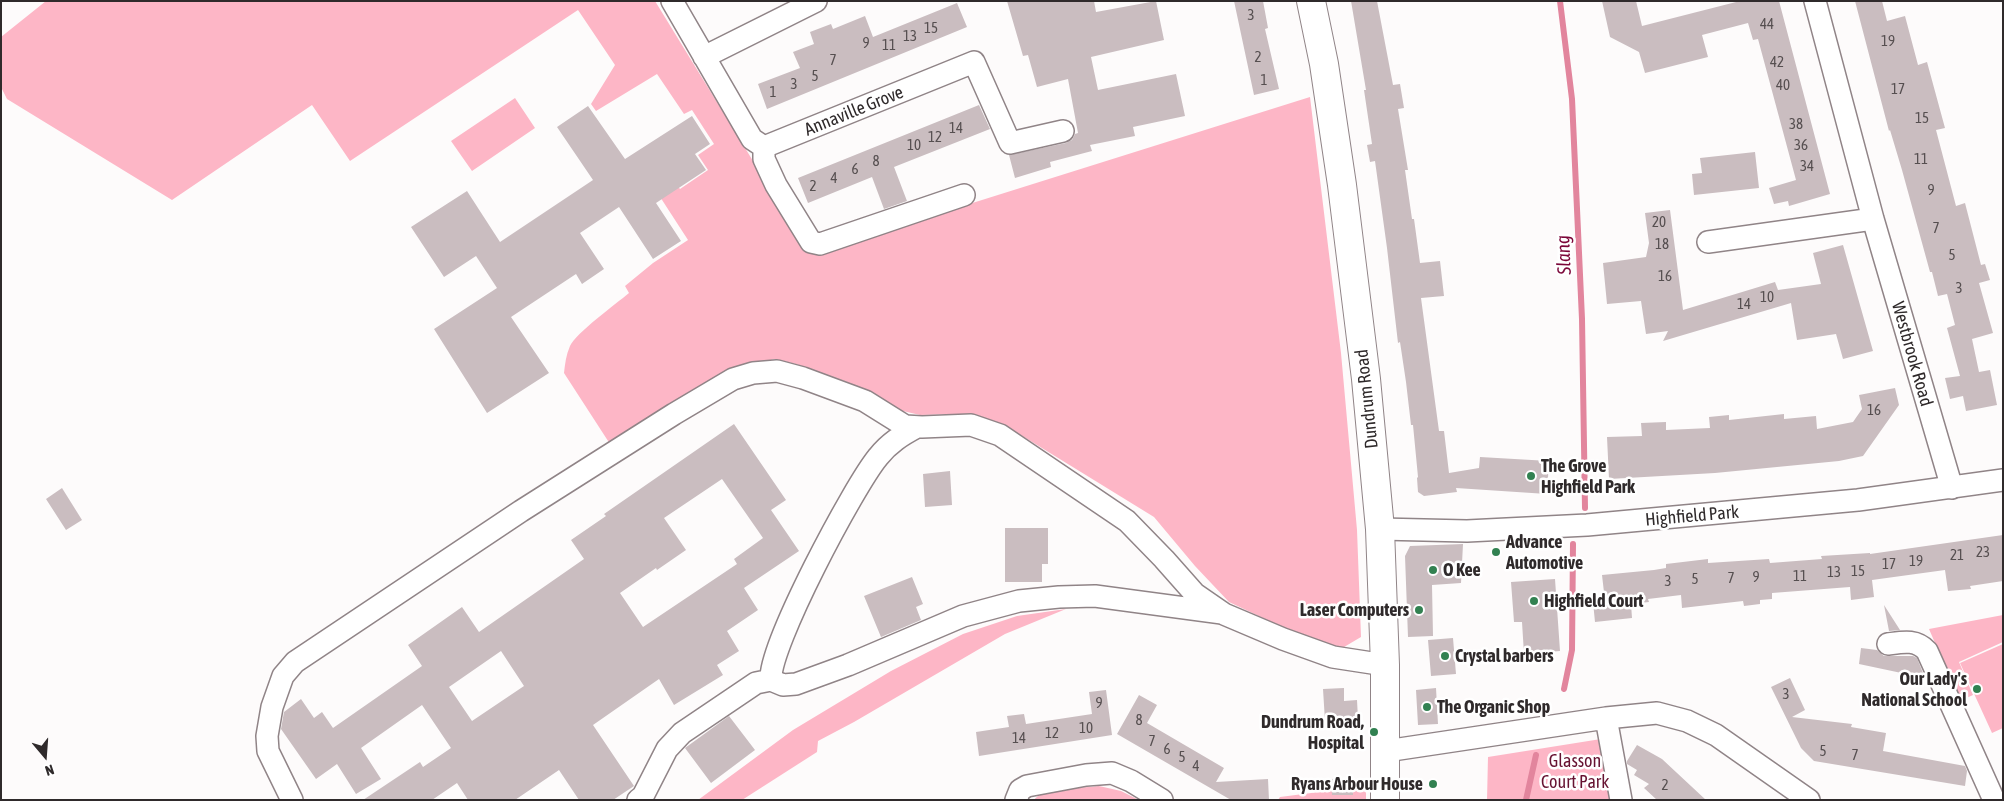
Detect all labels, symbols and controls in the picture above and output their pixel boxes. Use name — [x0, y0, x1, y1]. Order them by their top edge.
house number: 3 — [1247, 6, 1255, 24]
house number: 44 — [1760, 15, 1774, 33]
house number: 15 — [924, 19, 938, 37]
house number: 13 — [903, 27, 917, 45]
house number: 19 — [1881, 32, 1895, 50]
house number: 9 — [862, 34, 870, 52]
house number: 11 — [882, 36, 896, 54]
house number: 2 — [1254, 48, 1262, 66]
house number: 7 — [829, 51, 837, 69]
house number: 42 — [1770, 53, 1784, 71]
house number: 5 — [811, 67, 819, 85]
house number: 1 — [1260, 71, 1268, 89]
house number: 3 — [790, 75, 798, 93]
house number: 40 — [1776, 76, 1790, 94]
house number: 17 — [1891, 80, 1905, 98]
street label: Annaville Grove — [801, 81, 907, 141]
house number: 1 — [769, 83, 777, 101]
house number: 15 — [1915, 109, 1929, 127]
house number: 38 — [1789, 115, 1803, 133]
house number: 14 — [949, 119, 963, 137]
house number: 12 — [928, 128, 942, 146]
house number: 10 — [907, 136, 921, 154]
house number: 36 — [1794, 136, 1808, 154]
house number: 11 — [1914, 150, 1928, 168]
house number: 8 — [872, 152, 880, 170]
house number: 34 — [1800, 157, 1814, 175]
house number: 6 — [851, 160, 859, 178]
house number: 4 — [830, 169, 838, 187]
house number: 2 — [809, 177, 817, 195]
house number: 9 — [1927, 181, 1935, 199]
house number: 20 — [1652, 213, 1666, 231]
house number: 7 — [1932, 219, 1940, 237]
water label: Slang — [1552, 235, 1576, 275]
house number: 18 — [1655, 235, 1669, 253]
house number: 5 — [1948, 246, 1956, 264]
house number: 16 — [1658, 267, 1672, 285]
house number: 3 — [1955, 279, 1963, 297]
house number: 10 — [1760, 288, 1774, 306]
house number: 14 — [1737, 295, 1751, 313]
street label: Westbrook Road — [1887, 299, 1937, 409]
street label: Dundrum Road — [1351, 348, 1383, 450]
house number: 16 — [1867, 401, 1881, 419]
place label: The Grove Highfield Park — [1541, 455, 1635, 498]
marker: The Grove Highfield Park — [1525, 470, 1537, 482]
street label: Highfield Park — [1644, 501, 1740, 531]
place label: Advance Automotive — [1506, 531, 1583, 574]
house number: 23 — [1976, 543, 1990, 561]
marker: Advance Automotive — [1490, 546, 1502, 558]
house number: 21 — [1950, 546, 1964, 564]
house number: 19 — [1909, 552, 1923, 570]
house number: 17 — [1882, 555, 1896, 573]
place label: O Kee — [1443, 559, 1481, 581]
house number: 15 — [1851, 562, 1865, 580]
house number: 13 — [1827, 563, 1841, 581]
marker: O Kee — [1427, 564, 1439, 576]
house number: 11 — [1793, 567, 1807, 585]
house number: 9 — [1752, 568, 1760, 586]
house number: 7 — [1727, 569, 1735, 587]
house number: 5 — [1691, 570, 1699, 588]
house number: 3 — [1664, 572, 1672, 590]
place label: Highfield Court — [1544, 590, 1644, 612]
marker: Highfield Court — [1528, 595, 1540, 607]
place label: Laser Computers — [1300, 599, 1409, 621]
marker: Laser Computers — [1413, 604, 1425, 616]
place label: Crystal barbers — [1455, 645, 1554, 667]
marker: Crystal barbers — [1439, 650, 1451, 662]
place label: Our Lady's National School — [1861, 668, 1967, 711]
marker: Our Lady's National School — [1971, 683, 1983, 695]
house number: 3 — [1782, 685, 1790, 703]
house number: 9 — [1095, 694, 1103, 712]
place label: The Organic Shop — [1437, 696, 1550, 718]
marker: The Organic Shop — [1421, 701, 1433, 713]
house number: 8 — [1135, 711, 1143, 729]
place label: Dundrum Road, Hospital — [1261, 711, 1364, 754]
house number: 10 — [1079, 719, 1093, 737]
house number: 12 — [1045, 724, 1059, 742]
marker: Dundrum Road, Hospital — [1368, 726, 1380, 738]
house number: 14 — [1012, 729, 1026, 747]
north arrow — [20, 731, 70, 781]
house number: 7 — [1148, 732, 1156, 750]
house number: 6 — [1163, 740, 1171, 758]
house number: 5 — [1819, 742, 1827, 760]
house number: 7 — [1851, 746, 1859, 764]
house number: 5 — [1178, 748, 1186, 766]
park label: Glasson Court Park — [1541, 750, 1609, 792]
house number: 4 — [1192, 757, 1200, 775]
text: N — [43, 761, 56, 779]
place label: Ryans Arbour House — [1291, 773, 1423, 795]
house number: 2 — [1661, 776, 1669, 794]
marker: Ryans Arbour House — [1427, 778, 1439, 790]

